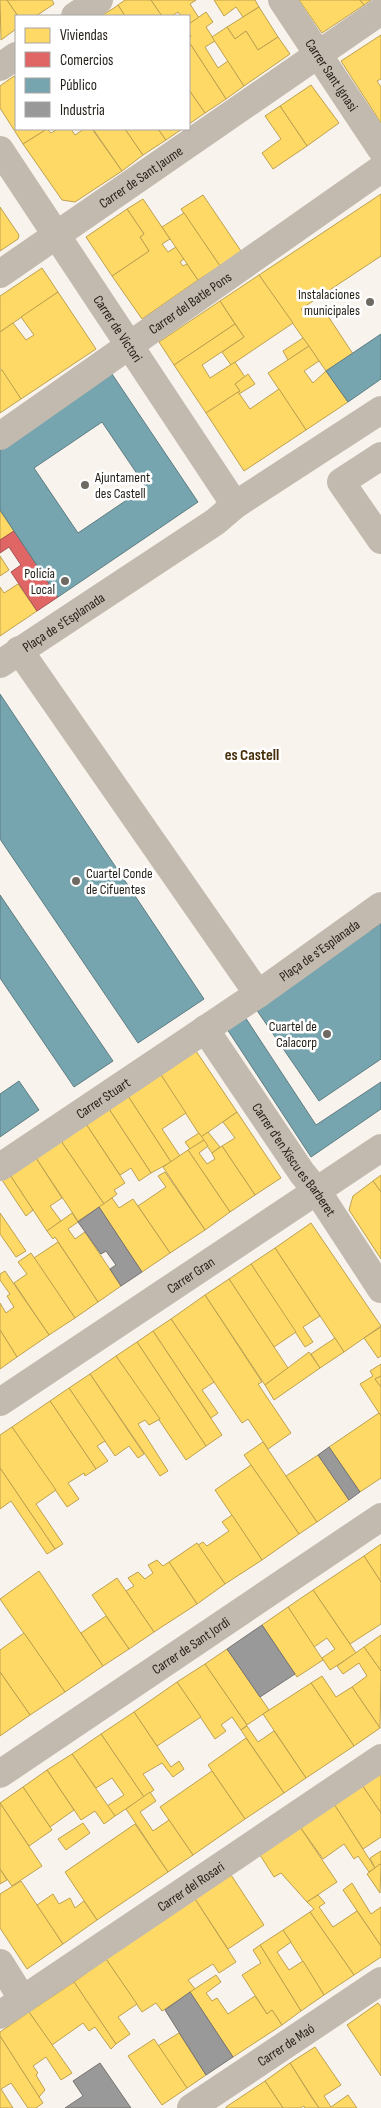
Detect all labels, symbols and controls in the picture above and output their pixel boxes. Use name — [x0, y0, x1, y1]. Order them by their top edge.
legend — [15, 15, 190, 130]
text: Viviendas — [60, 26, 108, 45]
street label: Carrer Sant Ignasi — [301, 36, 361, 115]
text: Comercios — [60, 51, 114, 70]
text: Público — [60, 76, 97, 95]
text: Industria — [60, 101, 105, 120]
street label: Carrer de Sant Jaume — [96, 142, 186, 212]
street label: Carrer del Batle Pons — [146, 268, 235, 338]
place label: Instalaciones municipales — [298, 286, 360, 319]
street label: Carrer de Victori — [90, 292, 146, 365]
marker: Instalaciones municipales — [364, 296, 376, 308]
place label: Ajuntament des Castell — [94, 469, 150, 502]
marker: Ajuntament des Castell — [79, 479, 91, 491]
place label: Policía Local — [24, 565, 55, 598]
marker: Policía Local — [59, 575, 71, 587]
street label: Plaça de s'Esplanada — [19, 589, 108, 656]
district label: es Castell — [225, 746, 279, 765]
place label: Cuartel Conde de Cifuentes — [86, 865, 153, 898]
marker: Cuartel Conde de Cifuentes — [70, 875, 82, 887]
street label: Plaça de s'Esplanada — [276, 916, 363, 985]
place label: Cuartel de Calacorp — [269, 1018, 317, 1051]
marker: Cuartel de Calacorp — [321, 1028, 333, 1040]
street label: Carrer Stuart — [73, 1074, 134, 1123]
street label: Carrer d'en Xiscu es Barberet — [248, 1100, 339, 1220]
street label: Carrer Gran — [164, 1253, 218, 1297]
street label: Carrer de Sant Jordi — [149, 1613, 233, 1678]
street label: Carrer del Rosari — [154, 1858, 228, 1915]
street label: Carrer de Maó — [254, 2020, 318, 2070]

